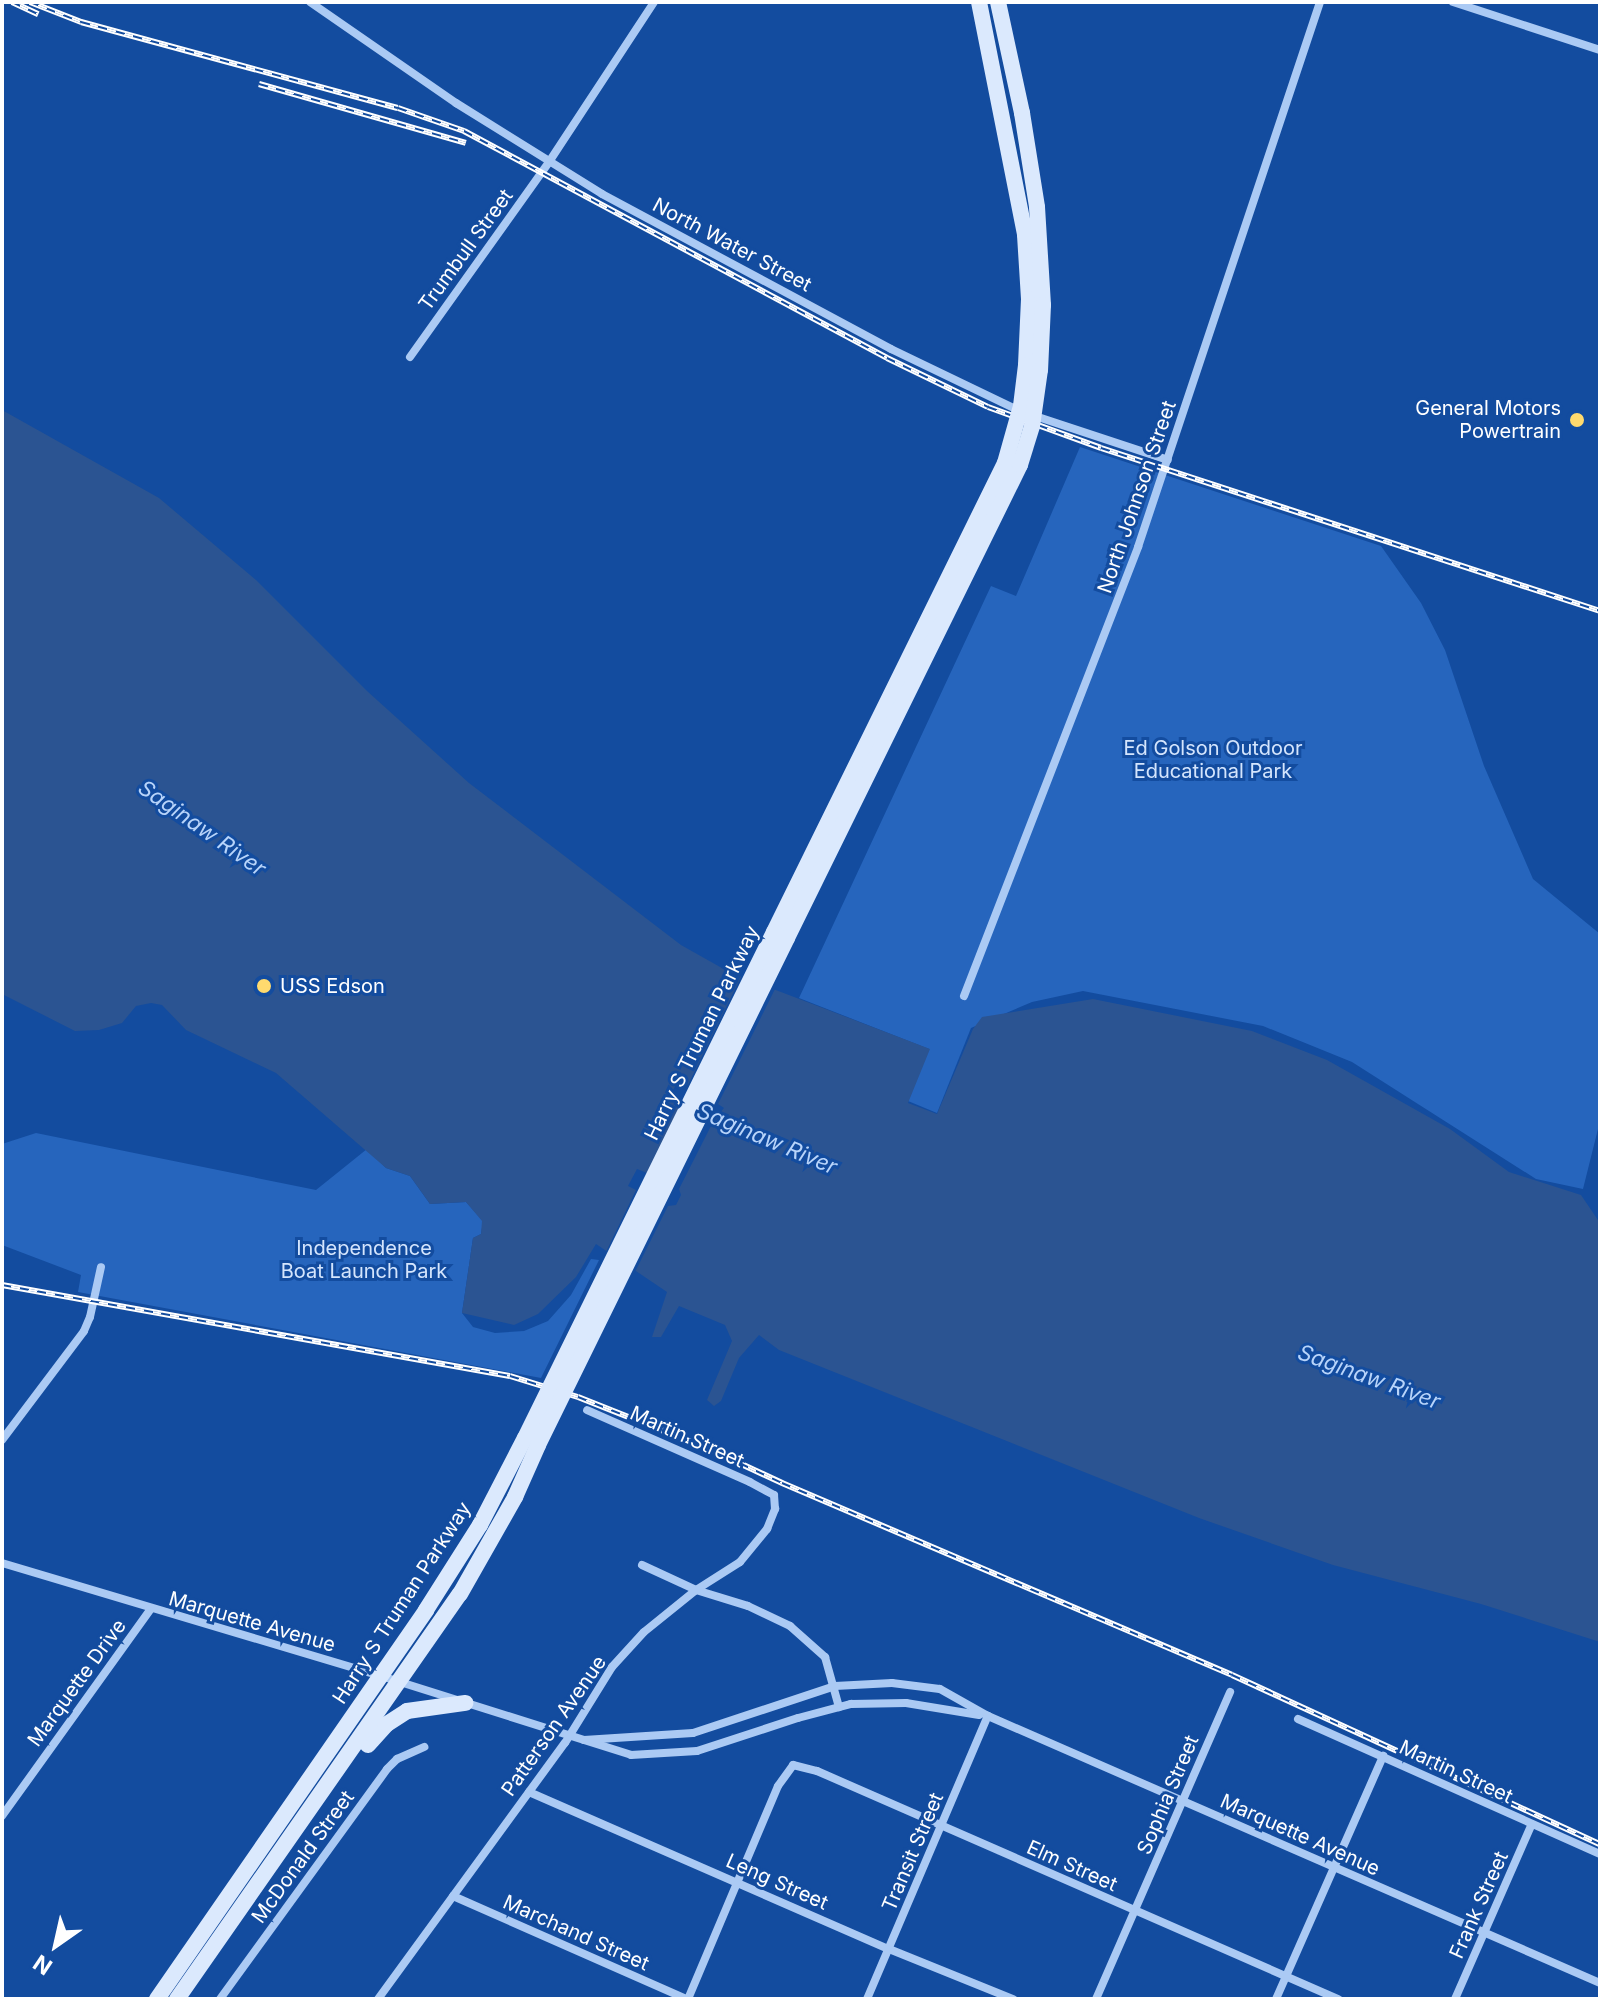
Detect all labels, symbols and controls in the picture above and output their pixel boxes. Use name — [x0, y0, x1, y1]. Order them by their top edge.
street label: Trumbull Street — [414, 185, 518, 315]
street label: North Water Street — [648, 193, 816, 297]
place label: General Motors Powertrain — [1415, 396, 1561, 443]
street label: North Johnson Street — [1093, 397, 1181, 597]
marker: General Motors Powertrain — [1568, 411, 1586, 429]
park label: Ed Golson Outdoor Educational Park — [1124, 736, 1302, 783]
water label: Saginaw River — [133, 774, 271, 882]
street label: Harry S Truman Parkway — [640, 922, 764, 1144]
place label: USS Edson — [280, 974, 385, 998]
marker: USS Edson — [255, 977, 273, 995]
water label: Saginaw River — [693, 1098, 841, 1180]
park label: Independence Boat Launch Park — [281, 1236, 447, 1283]
water label: Saginaw River — [1294, 1339, 1444, 1415]
street label: Martin Street — [626, 1401, 748, 1473]
street label: Harry S Truman Parkway — [328, 1498, 476, 1708]
street label: Marquette Avenue — [166, 1587, 338, 1657]
street label: Marquette Drive — [23, 1615, 131, 1751]
street label: Patterson Avenue — [497, 1651, 611, 1801]
street label: Sophia Street — [1132, 1732, 1204, 1858]
street label: Martin Street — [1395, 1735, 1517, 1809]
street label: McDonald Street — [247, 1786, 359, 1928]
street label: Transit Street — [877, 1789, 949, 1915]
street label: Marquette Avenue — [1216, 1789, 1384, 1881]
street label: Elm Street — [1023, 1835, 1121, 1897]
street label: Frank Street — [1445, 1848, 1513, 1962]
street label: Leng Street — [722, 1849, 832, 1915]
street label: Marchand Street — [499, 1890, 653, 1976]
north arrow — [16, 1905, 96, 1985]
text: N — [28, 1949, 57, 1980]

